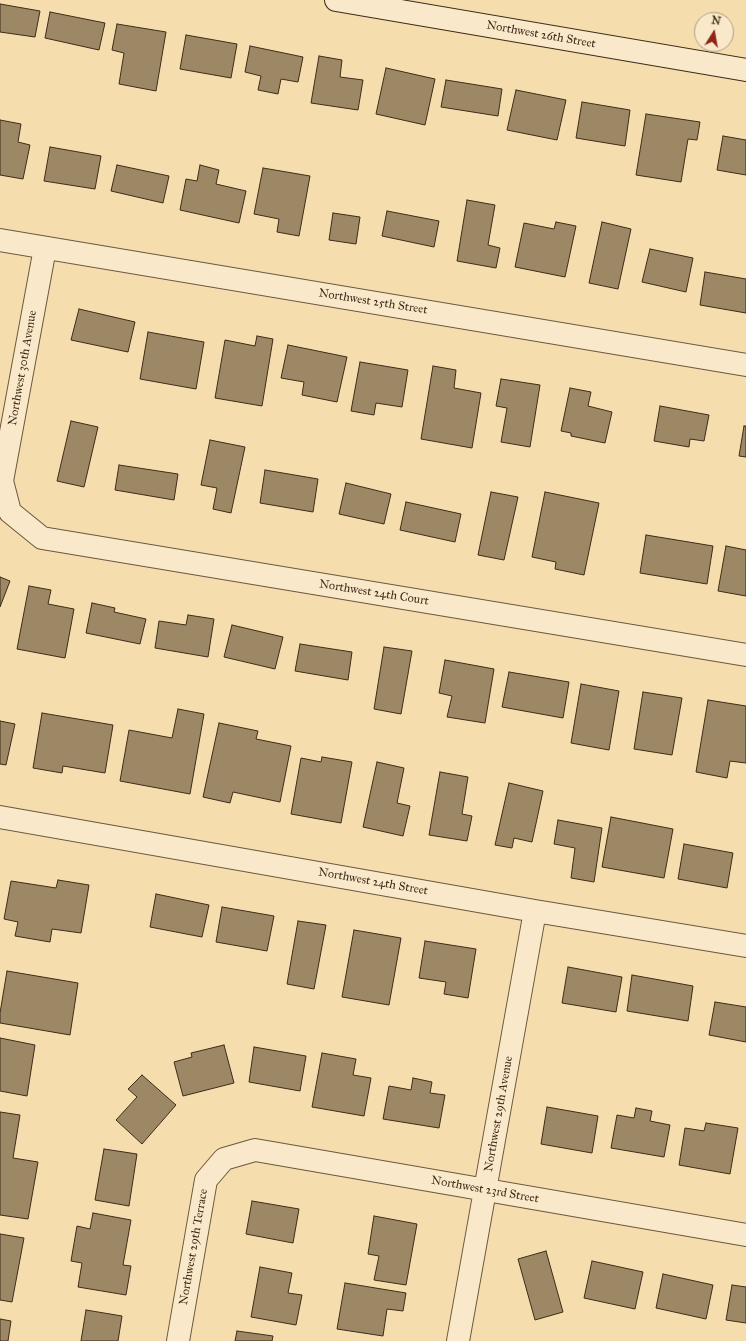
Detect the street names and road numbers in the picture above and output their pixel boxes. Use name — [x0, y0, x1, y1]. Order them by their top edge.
street label: Northwest 26th Street — [485, 18, 597, 52]
street label: Northwest 25th Street — [318, 286, 428, 318]
street label: Northwest 30th Avenue — [6, 309, 40, 427]
street label: Northwest 24th Court — [318, 577, 430, 609]
street label: Northwest 24th Street — [317, 865, 429, 899]
street label: Northwest 29th Avenue — [482, 1055, 516, 1173]
street label: Northwest 23rd Street — [430, 1173, 540, 1207]
street label: Northwest 29th Terrace — [177, 1188, 211, 1306]

